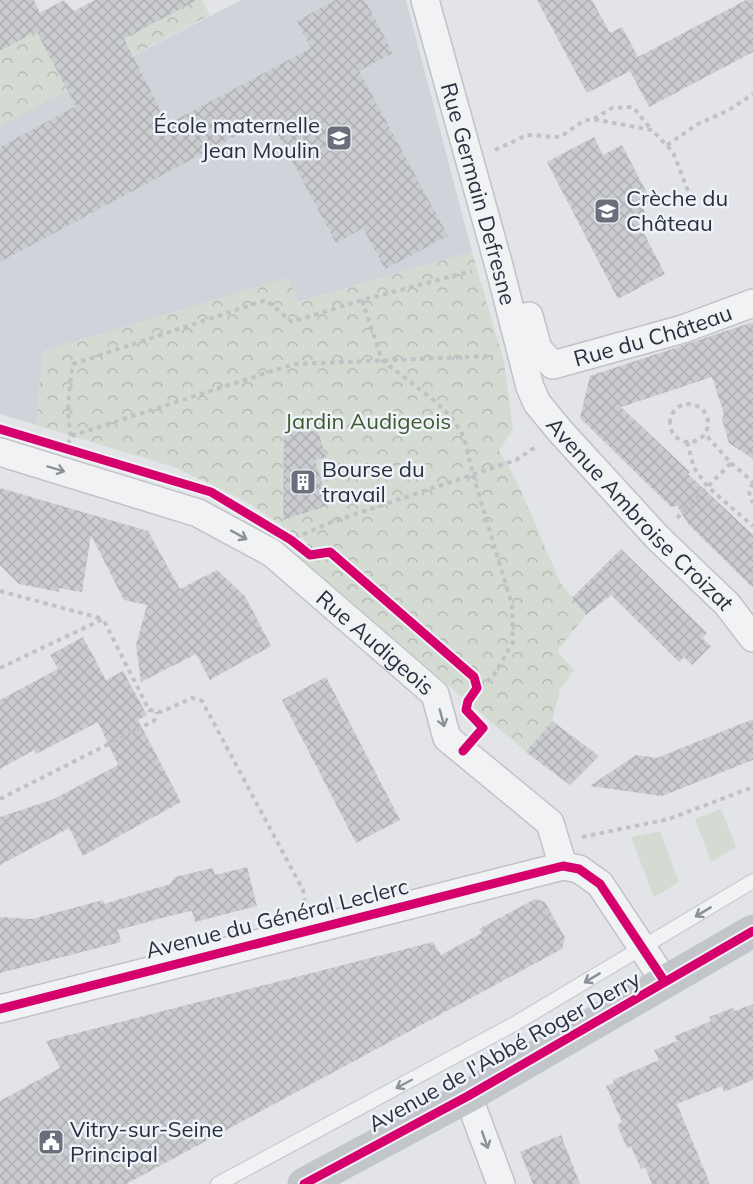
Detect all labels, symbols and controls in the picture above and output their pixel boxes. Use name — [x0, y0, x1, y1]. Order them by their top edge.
street label: Rue Germain Defresne — [435, 79, 522, 308]
place label: École maternelle Jean Moulin — [154, 111, 320, 164]
school or university icon: École maternelle Jean Moulin — [324, 123, 354, 153]
place label: Crèche du Château — [626, 184, 728, 237]
school or university icon: Crèche du Château — [592, 196, 622, 226]
street label: Rue du Château — [570, 298, 736, 373]
park label: Jardin Audigeois — [285, 407, 451, 435]
street label: Avenue Ambroise Croizat — [540, 411, 741, 616]
place label: Bourse du travail — [322, 455, 425, 508]
one-way arrow — [46, 464, 65, 475]
building icon: Bourse du travail — [288, 467, 318, 497]
one-way arrow — [230, 529, 247, 541]
street label: Rue Audigeois — [311, 584, 440, 701]
one-way arrow — [437, 709, 448, 728]
street label: Avenue du Général Leclerc — [143, 872, 411, 964]
one-way arrow — [695, 906, 712, 918]
street label: Avenue de l'Abbé Roger Derry — [363, 964, 645, 1138]
one-way arrow — [584, 972, 601, 984]
one-way arrow — [396, 1078, 413, 1090]
place label: Vitry-sur-Seine Principal — [70, 1115, 224, 1168]
public building icon: Vitry-sur-Seine Principal — [36, 1127, 66, 1157]
one-way arrow — [481, 1130, 492, 1149]

